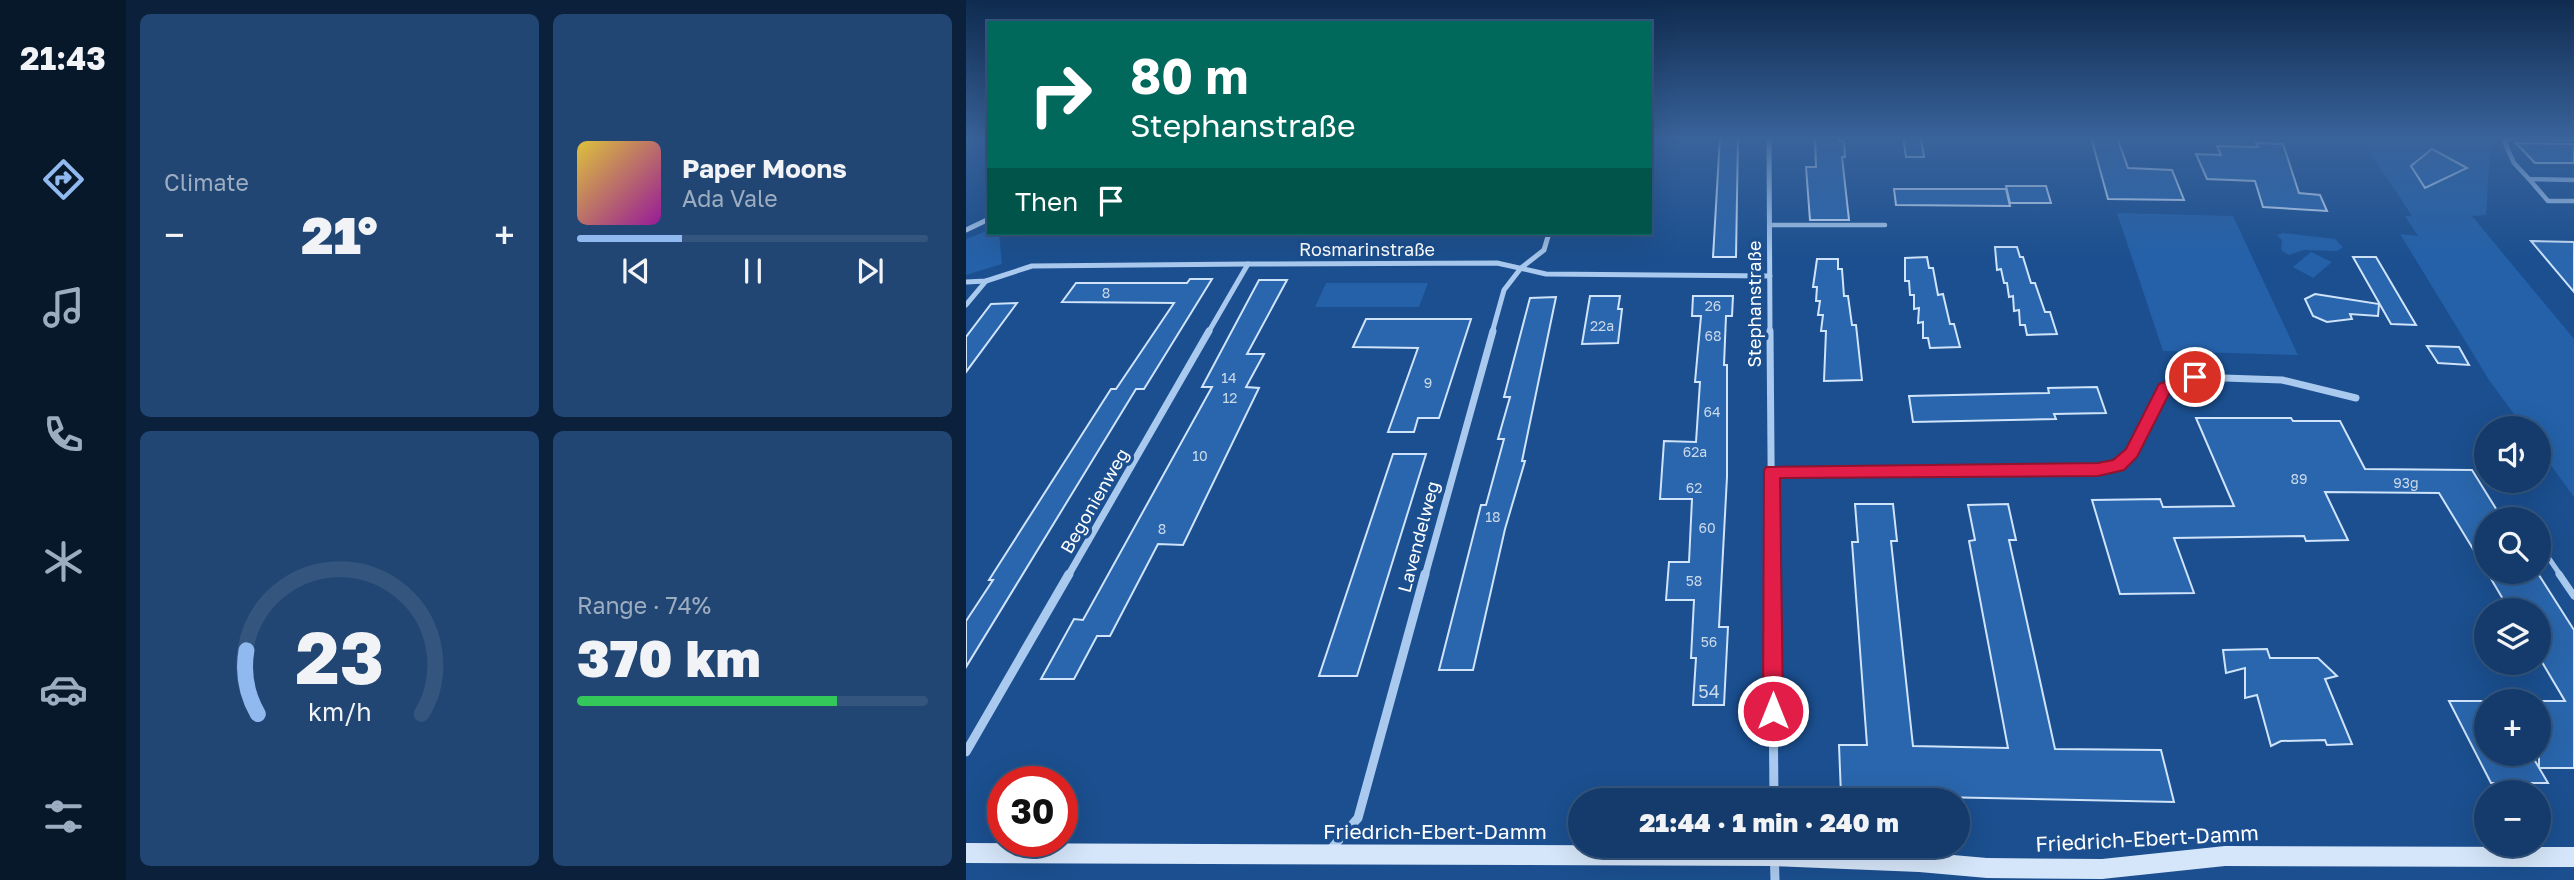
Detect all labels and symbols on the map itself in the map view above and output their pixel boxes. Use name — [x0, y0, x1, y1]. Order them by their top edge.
street label: Rosmarinstraße — [1299, 238, 1435, 260]
street label: Stephanstraße — [1743, 241, 1765, 367]
house number: 8 — [1102, 284, 1110, 301]
house number: 26 — [1705, 297, 1721, 314]
house number: 22a — [1590, 317, 1614, 334]
house number: 68 — [1704, 327, 1722, 344]
pin — [2165, 347, 2225, 407]
house number: 14 — [1221, 369, 1237, 386]
house number: 9 — [1424, 374, 1432, 391]
house number: 12 — [1223, 389, 1237, 406]
house number: 64 — [1703, 403, 1721, 420]
house number: 62a — [1683, 443, 1707, 460]
street label: Begonienweg — [1055, 444, 1133, 557]
house number: 10 — [1192, 447, 1208, 464]
house number: 89 — [2290, 470, 2308, 487]
house number: 93g — [2393, 474, 2419, 491]
street label: Lavendelweg — [1393, 479, 1443, 595]
house number: 62 — [1686, 479, 1702, 496]
house number: 18 — [1485, 508, 1501, 525]
house number: 60 — [1698, 519, 1716, 536]
house number: 8 — [1158, 520, 1166, 537]
house number: 58 — [1686, 572, 1702, 589]
house number: 56 — [1701, 633, 1717, 650]
position arrow — [1736, 674, 1810, 748]
house number: 54 — [1698, 680, 1720, 702]
speed limit sign: 30 — [987, 766, 1078, 857]
street label: Friedrich-Ebert-Damm — [1323, 818, 1547, 844]
street label: Friedrich-Ebert-Damm — [2035, 819, 2259, 857]

